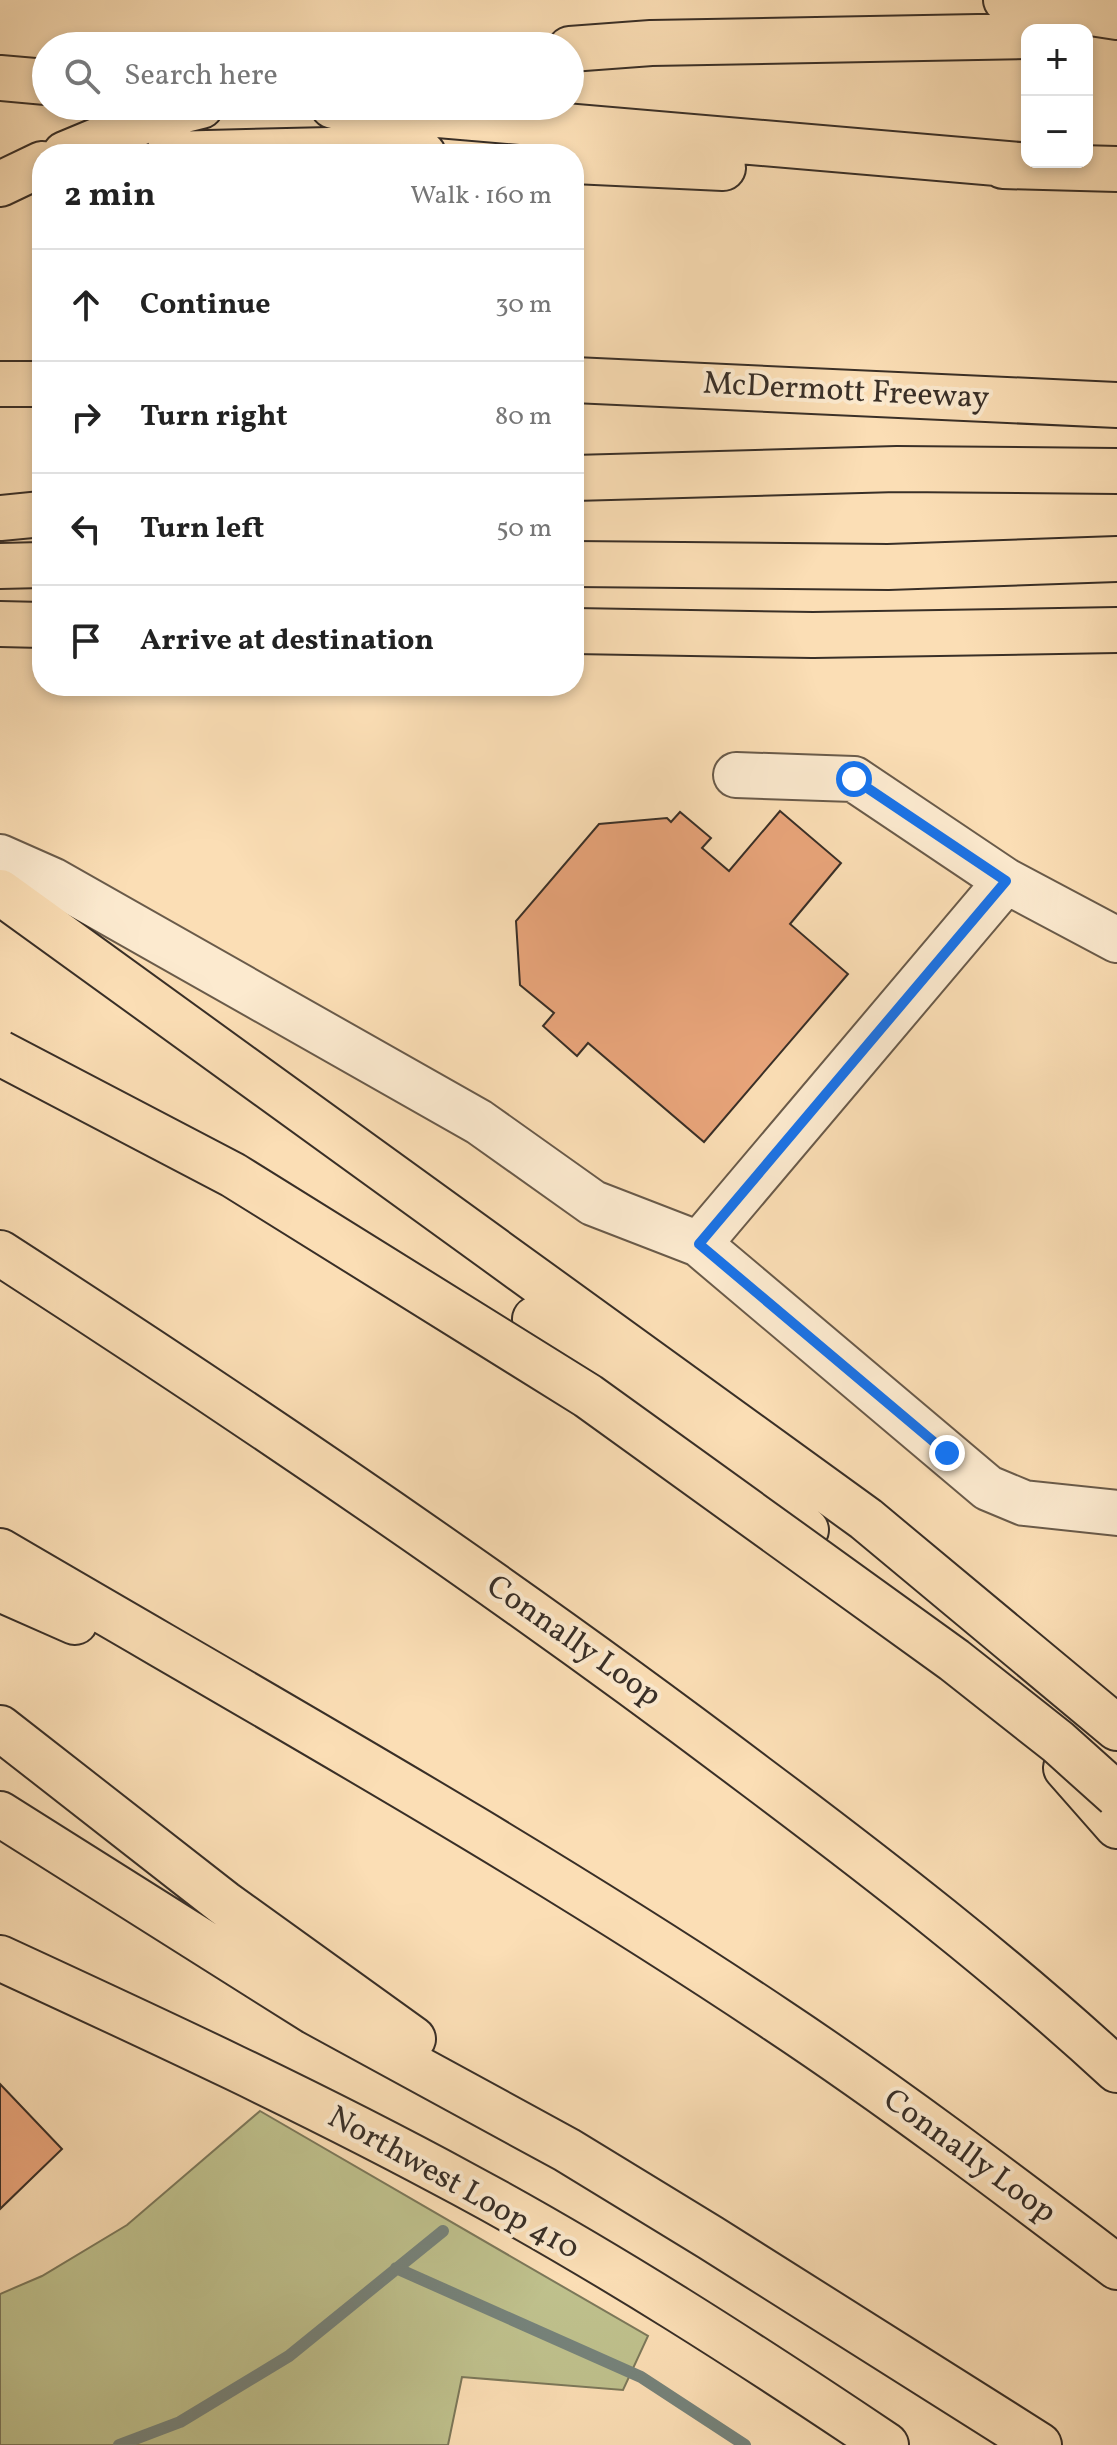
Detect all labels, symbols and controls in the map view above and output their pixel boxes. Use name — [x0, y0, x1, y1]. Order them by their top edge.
map controls — [1021, 24, 1093, 168]
button: + — [1021, 24, 1093, 96]
search box — [32, 32, 584, 120]
icon: search — [60, 54, 104, 98]
text: Search here — [124, 55, 278, 97]
button: − — [1021, 96, 1093, 168]
text: 2 min — [64, 173, 156, 220]
text: Walk · 160 m — [410, 178, 552, 214]
icon: ahead — [64, 283, 108, 327]
text: Continue — [140, 284, 271, 326]
text: 30 m — [495, 287, 552, 323]
street label: McDermott Freeway — [702, 363, 990, 421]
icon: right — [64, 395, 108, 439]
text: Turn right — [140, 396, 288, 438]
text: 80 m — [495, 399, 552, 435]
icon: left — [64, 507, 108, 551]
text: Turn left — [140, 508, 264, 550]
text: 50 m — [496, 511, 552, 547]
icon: arrive — [64, 619, 108, 663]
text: Arrive at destination — [140, 620, 434, 662]
route start — [836, 761, 872, 797]
route end — [929, 1435, 965, 1471]
street label: Connally Loop — [477, 1565, 669, 1719]
street label: Connally Loop — [873, 2079, 1065, 2235]
street label: Northwest Loop 410 — [319, 2096, 587, 2272]

